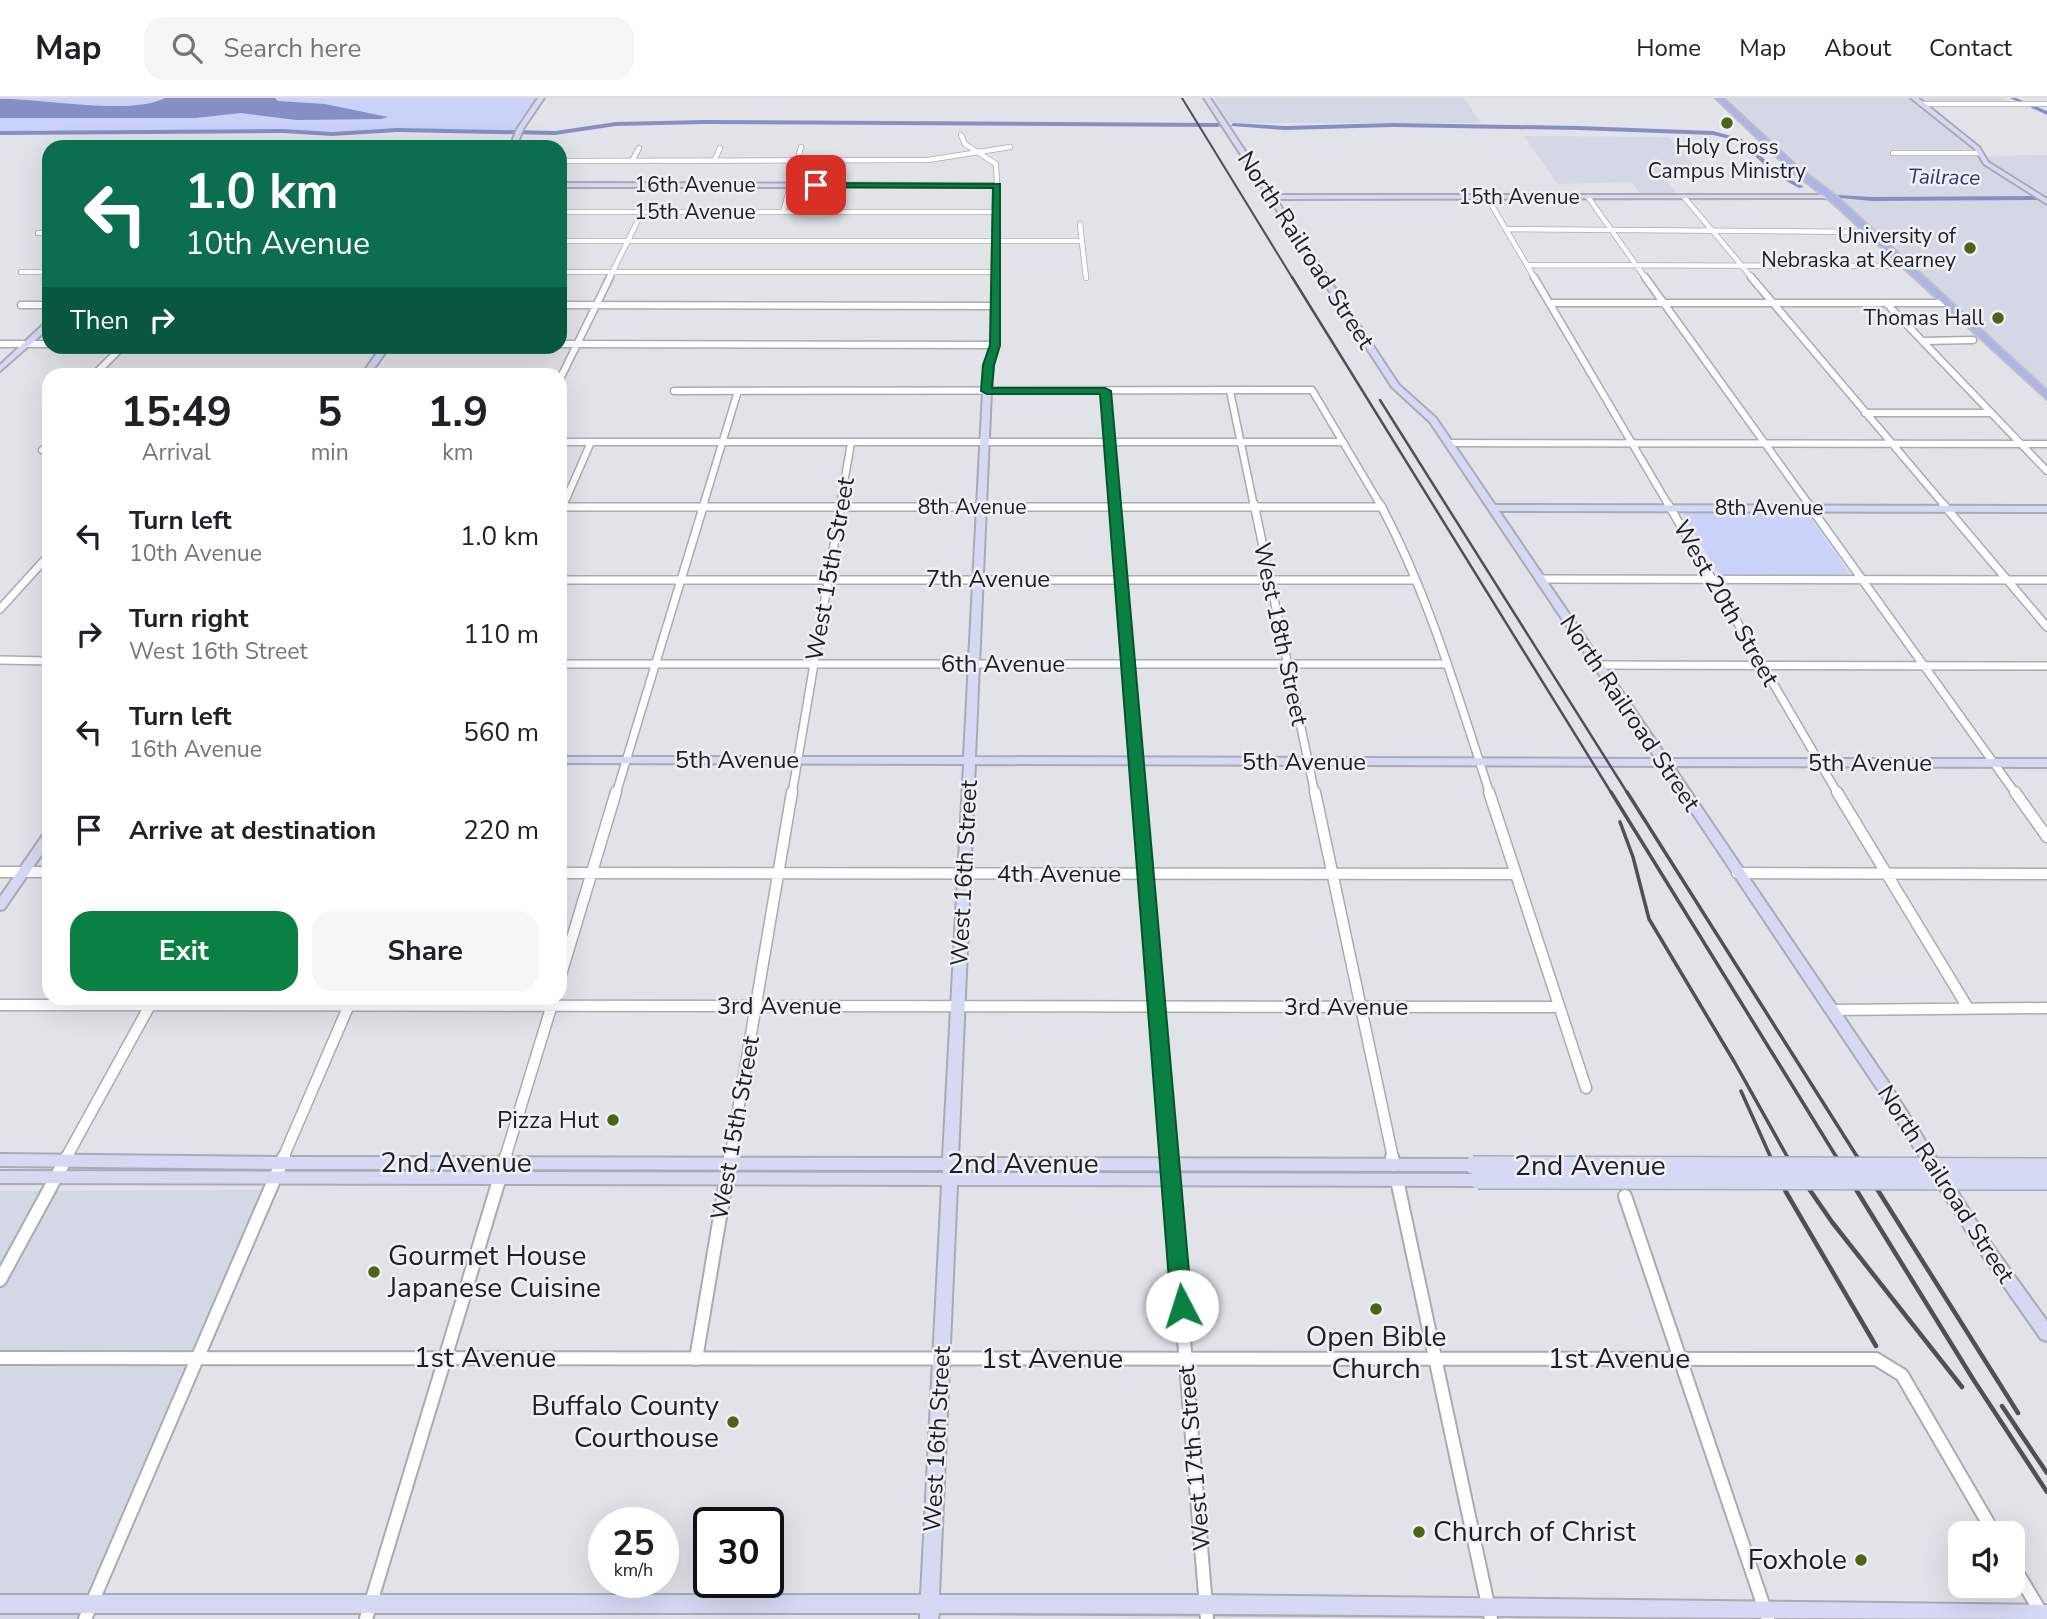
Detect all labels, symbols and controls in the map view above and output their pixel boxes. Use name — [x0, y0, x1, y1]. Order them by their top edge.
search box — [144, 17, 634, 80]
text: Map — [35, 26, 102, 71]
icon: search — [168, 29, 206, 67]
text: Search here — [224, 31, 361, 66]
text: Home — [1636, 32, 1701, 64]
text: Map — [1739, 32, 1786, 64]
text: About — [1824, 32, 1891, 64]
text: Contact — [1929, 32, 2012, 64]
marker: Holy Cross Campus Ministry — [1719, 115, 1735, 131]
place label: Holy Cross Campus Ministry — [1648, 133, 1806, 185]
street label: North Railroad Street — [1230, 145, 1382, 356]
pin — [786, 155, 846, 215]
text: 1.0 km — [185, 158, 338, 225]
water label: Tailrace — [1908, 162, 1980, 192]
icon: arrive — [797, 166, 835, 204]
icon: left — [70, 168, 161, 259]
street label: 16th Avenue — [634, 171, 756, 199]
street label: 15th Avenue — [1458, 183, 1580, 211]
street label: 15th Avenue — [634, 198, 756, 226]
text: 10th Avenue — [185, 222, 370, 265]
place label: University of Nebraska at Kearney — [1761, 222, 1957, 274]
marker: University of Nebraska at Kearney — [1962, 240, 1978, 256]
icon: right — [143, 301, 181, 339]
text: Then — [70, 303, 129, 338]
place label: Thomas Hall — [1864, 304, 1985, 332]
marker: Thomas Hall — [1990, 310, 2006, 326]
text: 15:49 — [121, 384, 232, 441]
text: 5 — [317, 384, 342, 441]
text: 1.9 — [427, 384, 488, 441]
text: Arrival — [142, 437, 211, 468]
text: min — [311, 437, 349, 468]
text: km — [442, 437, 473, 468]
street label: West 15th Street — [798, 474, 862, 663]
street label: 8th Avenue — [918, 493, 1026, 521]
street label: 8th Avenue — [1715, 494, 1823, 522]
text: Turn left — [129, 503, 232, 538]
street label: West 20th Street — [1666, 514, 1787, 692]
icon: left — [70, 517, 108, 555]
text: 1.0 km — [460, 519, 539, 554]
text: 10th Avenue — [129, 538, 262, 569]
street label: West 18th Street — [1246, 540, 1316, 729]
street label: 7th Avenue — [926, 563, 1050, 595]
text: Turn right — [129, 601, 248, 636]
street label: North Railroad Street — [1552, 609, 1708, 818]
icon: right — [70, 615, 108, 653]
text: 110 m — [463, 617, 539, 652]
text: West 16th Street — [129, 636, 308, 667]
street label: 6th Avenue — [941, 648, 1065, 680]
text: Turn left — [129, 699, 232, 734]
icon: left — [70, 713, 108, 751]
text: 560 m — [463, 715, 539, 750]
text: 16th Avenue — [129, 734, 262, 765]
street label: 5th Avenue — [675, 744, 799, 776]
street label: 5th Avenue — [1242, 746, 1366, 778]
street label: 5th Avenue — [1808, 747, 1932, 779]
street label: West 16th Street — [943, 779, 985, 967]
icon: arrive — [70, 811, 108, 849]
text: Arrive at destination — [129, 813, 376, 848]
text: 220 m — [463, 813, 539, 848]
street label: 4th Avenue — [997, 858, 1121, 890]
button: Exit — [70, 911, 298, 991]
button: Share — [312, 911, 539, 991]
street label: 3rd Avenue — [717, 990, 841, 1022]
street label: 3rd Avenue — [1284, 991, 1408, 1023]
street label: West 15th Street — [703, 1033, 767, 1222]
street label: North Railroad Street — [1870, 1079, 2022, 1290]
place label: Pizza Hut — [497, 1104, 600, 1136]
marker: Pizza Hut — [605, 1112, 621, 1128]
street label: 2nd Avenue — [380, 1144, 532, 1182]
street label: 2nd Avenue — [947, 1145, 1099, 1183]
street label: 2nd Avenue — [1514, 1147, 1666, 1185]
place label: Gourmet House Japanese Cuisine — [387, 1237, 601, 1307]
marker: Gourmet House Japanese Cuisine — [366, 1264, 382, 1280]
position arrow — [1145, 1269, 1219, 1343]
marker: Open Bible Church — [1368, 1301, 1384, 1317]
place label: Open Bible Church — [1306, 1318, 1446, 1388]
street label: 1st Avenue — [414, 1339, 556, 1377]
street label: 1st Avenue — [981, 1340, 1123, 1378]
street label: 1st Avenue — [1548, 1340, 1690, 1378]
street label: West 16th Street — [916, 1345, 958, 1533]
street label: West 17th Street — [1170, 1363, 1218, 1552]
place label: Buffalo County Courthouse — [531, 1387, 720, 1457]
marker: Buffalo County Courthouse — [725, 1414, 741, 1430]
speed limit sign: 30 — [693, 1507, 784, 1598]
place label: Church of Christ — [1433, 1513, 1636, 1551]
text: 25 — [612, 1520, 655, 1567]
map controls — [1948, 1521, 2025, 1598]
button: sound — [1948, 1521, 2025, 1598]
marker: Church of Christ — [1411, 1524, 1427, 1540]
place label: Foxhole — [1748, 1541, 1847, 1579]
marker: Foxhole — [1853, 1552, 1869, 1568]
text: km/h — [614, 1558, 653, 1582]

